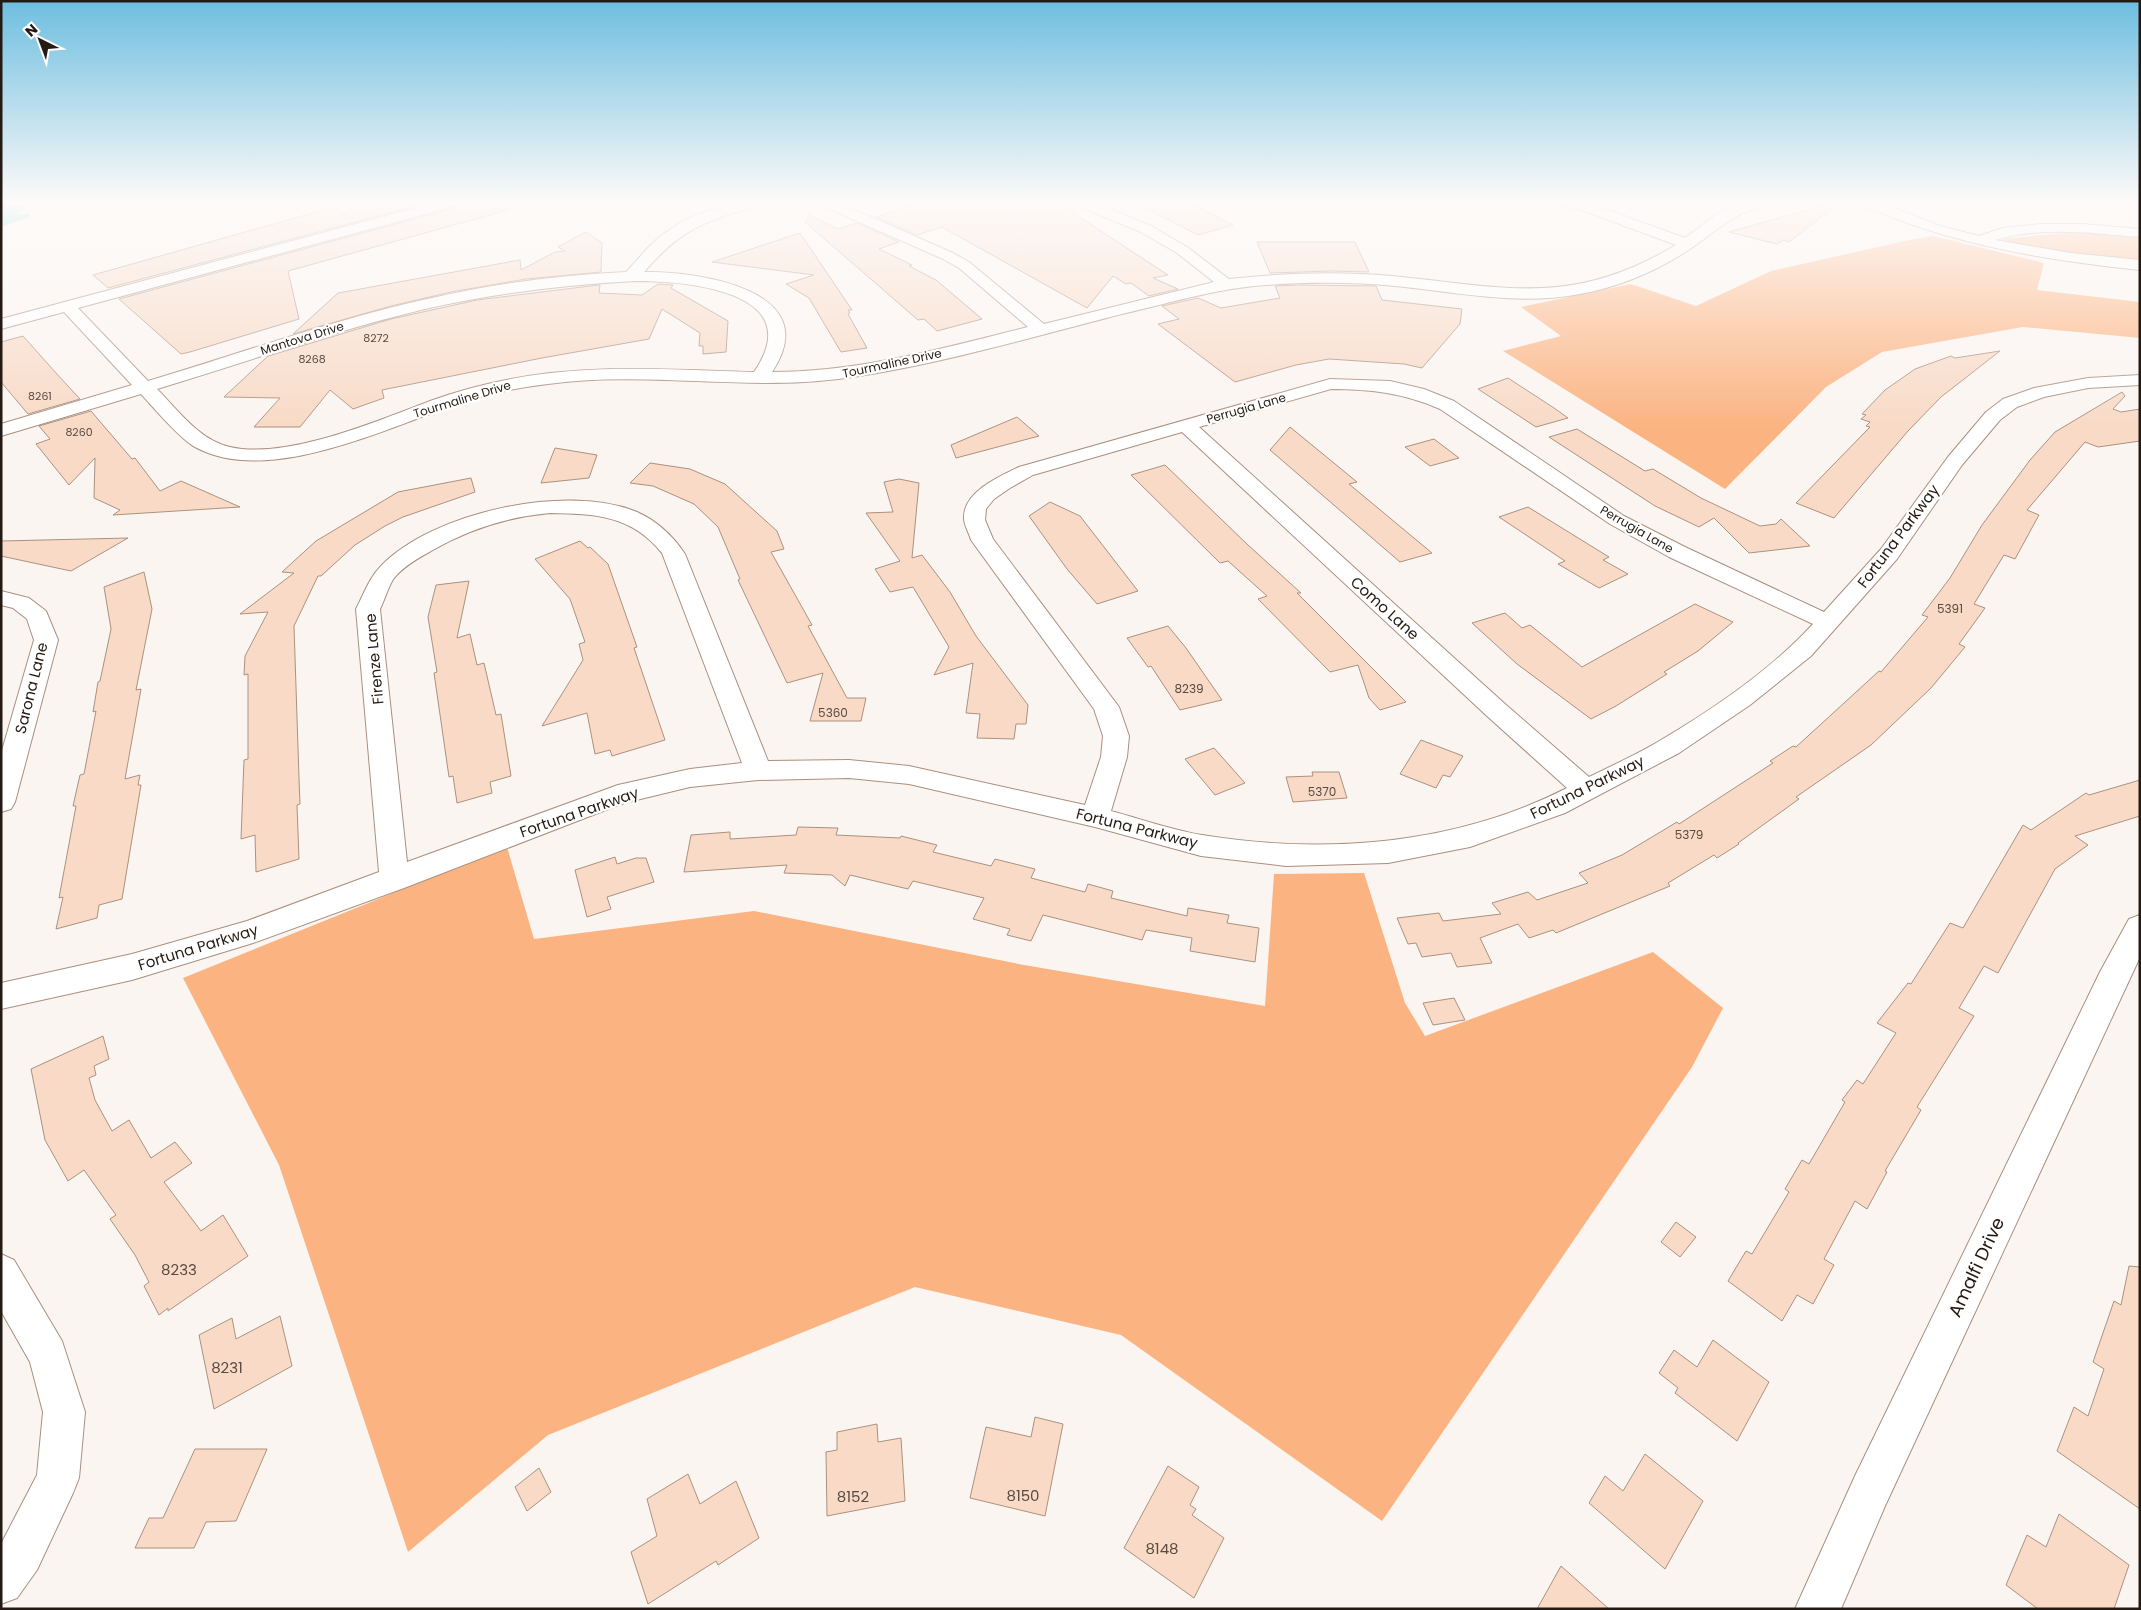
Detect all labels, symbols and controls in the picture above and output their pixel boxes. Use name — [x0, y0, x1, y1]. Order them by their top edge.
north arrow — [15, 15, 65, 65]
text: N — [21, 19, 42, 41]
street label: Mantova Drive — [258, 317, 346, 359]
house number: 8272 — [363, 330, 389, 346]
street label: Tourmaline Drive — [841, 344, 943, 382]
house number: 8268 — [298, 351, 326, 367]
street label: Tourmaline Drive — [411, 376, 513, 422]
house number: 8261 — [28, 388, 52, 404]
street label: Perrugia Lane — [1204, 389, 1288, 427]
house number: 8260 — [65, 424, 93, 440]
street label: Fortuna Parkway — [1852, 479, 1944, 592]
street label: Perrugia Lane — [1597, 501, 1677, 557]
street label: Como Lane — [1346, 572, 1424, 644]
house number: 5391 — [1937, 600, 1963, 617]
street label: Firenze Lane — [360, 613, 388, 705]
street label: Sarona Lane — [10, 640, 52, 736]
house number: 8239 — [1174, 680, 1204, 697]
house number: 5360 — [818, 704, 848, 721]
street label: Fortuna Parkway — [1526, 750, 1648, 824]
street label: Fortuna Parkway — [517, 782, 642, 842]
house number: 5370 — [1308, 783, 1336, 800]
street label: Fortuna Parkway — [1074, 803, 1201, 853]
house number: 5379 — [1675, 826, 1703, 843]
street label: Fortuna Parkway — [135, 919, 261, 975]
street label: Amalfi Drive — [1942, 1213, 2010, 1321]
house number: 8233 — [161, 1259, 197, 1280]
house number: 8231 — [211, 1357, 243, 1378]
house number: 8150 — [1006, 1485, 1040, 1506]
house number: 8152 — [837, 1486, 869, 1507]
house number: 8148 — [1145, 1538, 1179, 1559]

